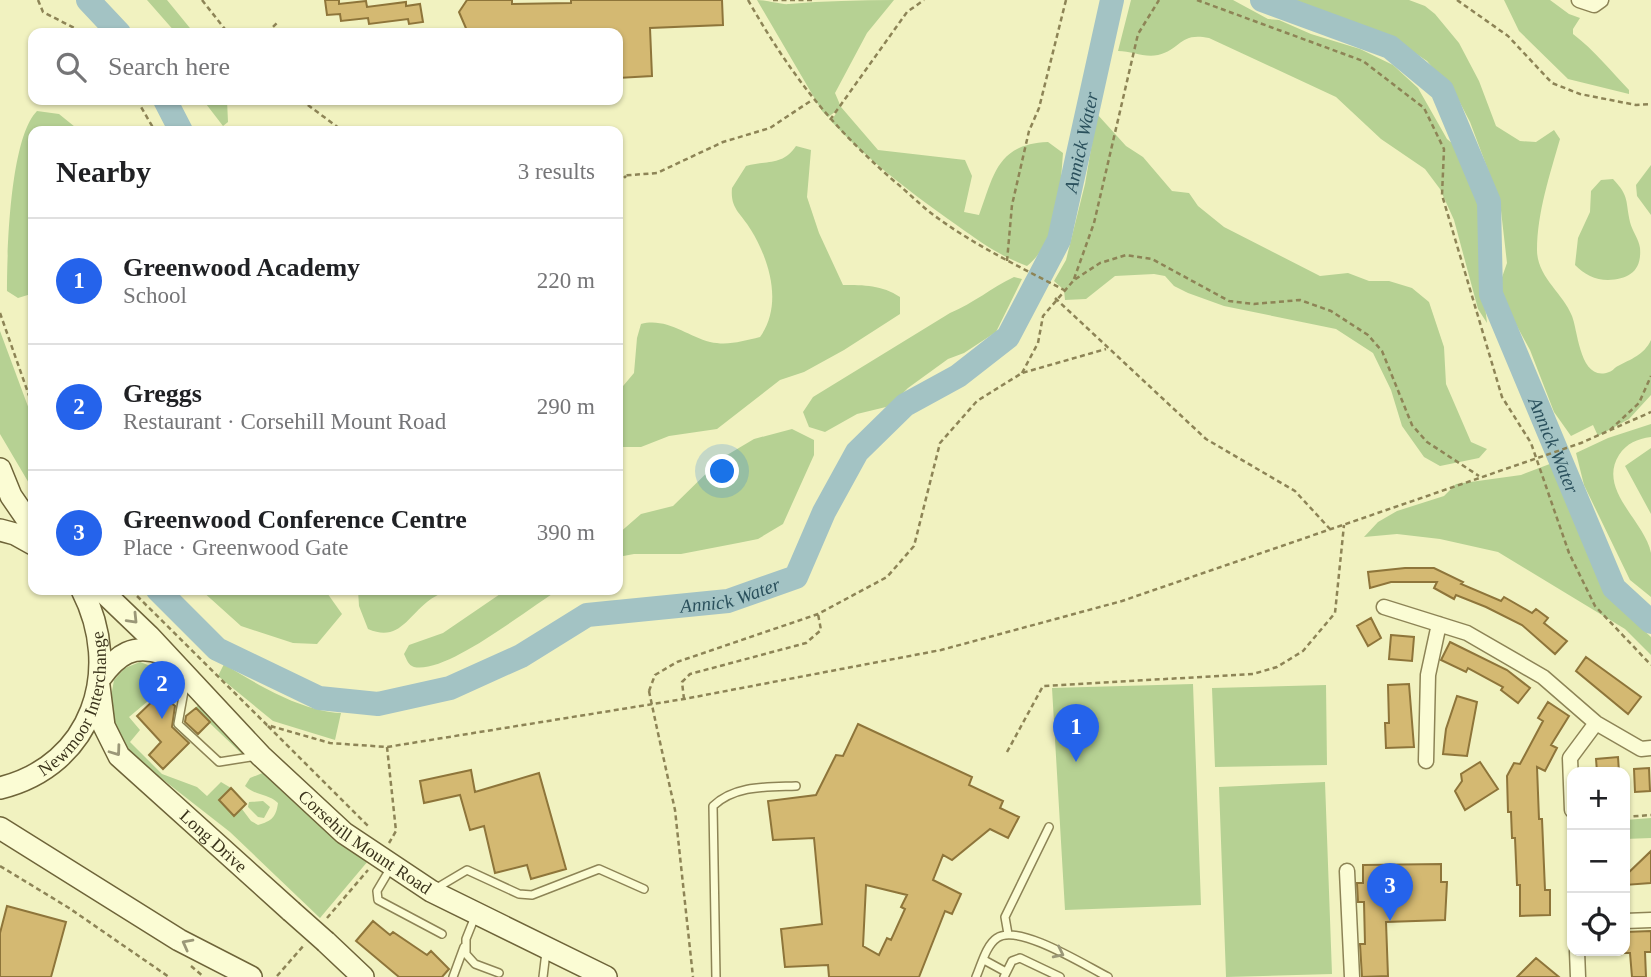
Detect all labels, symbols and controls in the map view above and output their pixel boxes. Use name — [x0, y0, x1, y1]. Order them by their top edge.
search box — [28, 28, 623, 105]
icon: search — [52, 48, 90, 86]
text: Search here — [108, 52, 230, 81]
water label: Annick Water — [1059, 90, 1102, 196]
text: Nearby — [56, 155, 151, 188]
text: 3 results — [518, 159, 595, 184]
text: Greenwood Academy — [123, 253, 360, 282]
text: 1 — [73, 268, 85, 293]
text: 220 m — [537, 268, 595, 293]
text: School — [123, 283, 187, 308]
text: Greggs — [123, 379, 202, 408]
water label: Annick Water — [1524, 392, 1583, 497]
text: 2 — [73, 394, 85, 419]
text: 290 m — [537, 394, 595, 419]
text: Restaurant · Corsehill Mount Road — [123, 409, 446, 434]
your location — [705, 454, 739, 488]
text: Greenwood Conference Centre — [123, 505, 467, 534]
text: 3 — [73, 520, 85, 545]
text: 390 m — [537, 520, 595, 545]
text: Place · Greenwood Gate — [123, 535, 348, 560]
water label: Annick Water — [677, 573, 783, 617]
one-way arrow — [125, 611, 138, 624]
street label: Newmoor Interchange — [34, 630, 110, 780]
pin: 2 — [139, 661, 185, 719]
pin: 1 — [1053, 704, 1099, 762]
one-way arrow — [108, 743, 120, 755]
map controls — [1567, 767, 1630, 956]
button: + — [1567, 767, 1630, 830]
street label: Corsehill Mount Road — [294, 786, 435, 898]
street label: Long Drive — [176, 806, 251, 877]
button: − — [1567, 830, 1630, 893]
pin: 3 — [1367, 863, 1413, 921]
button: locate — [1567, 893, 1630, 956]
one-way arrow — [182, 938, 194, 952]
one-way arrow — [1052, 944, 1064, 958]

